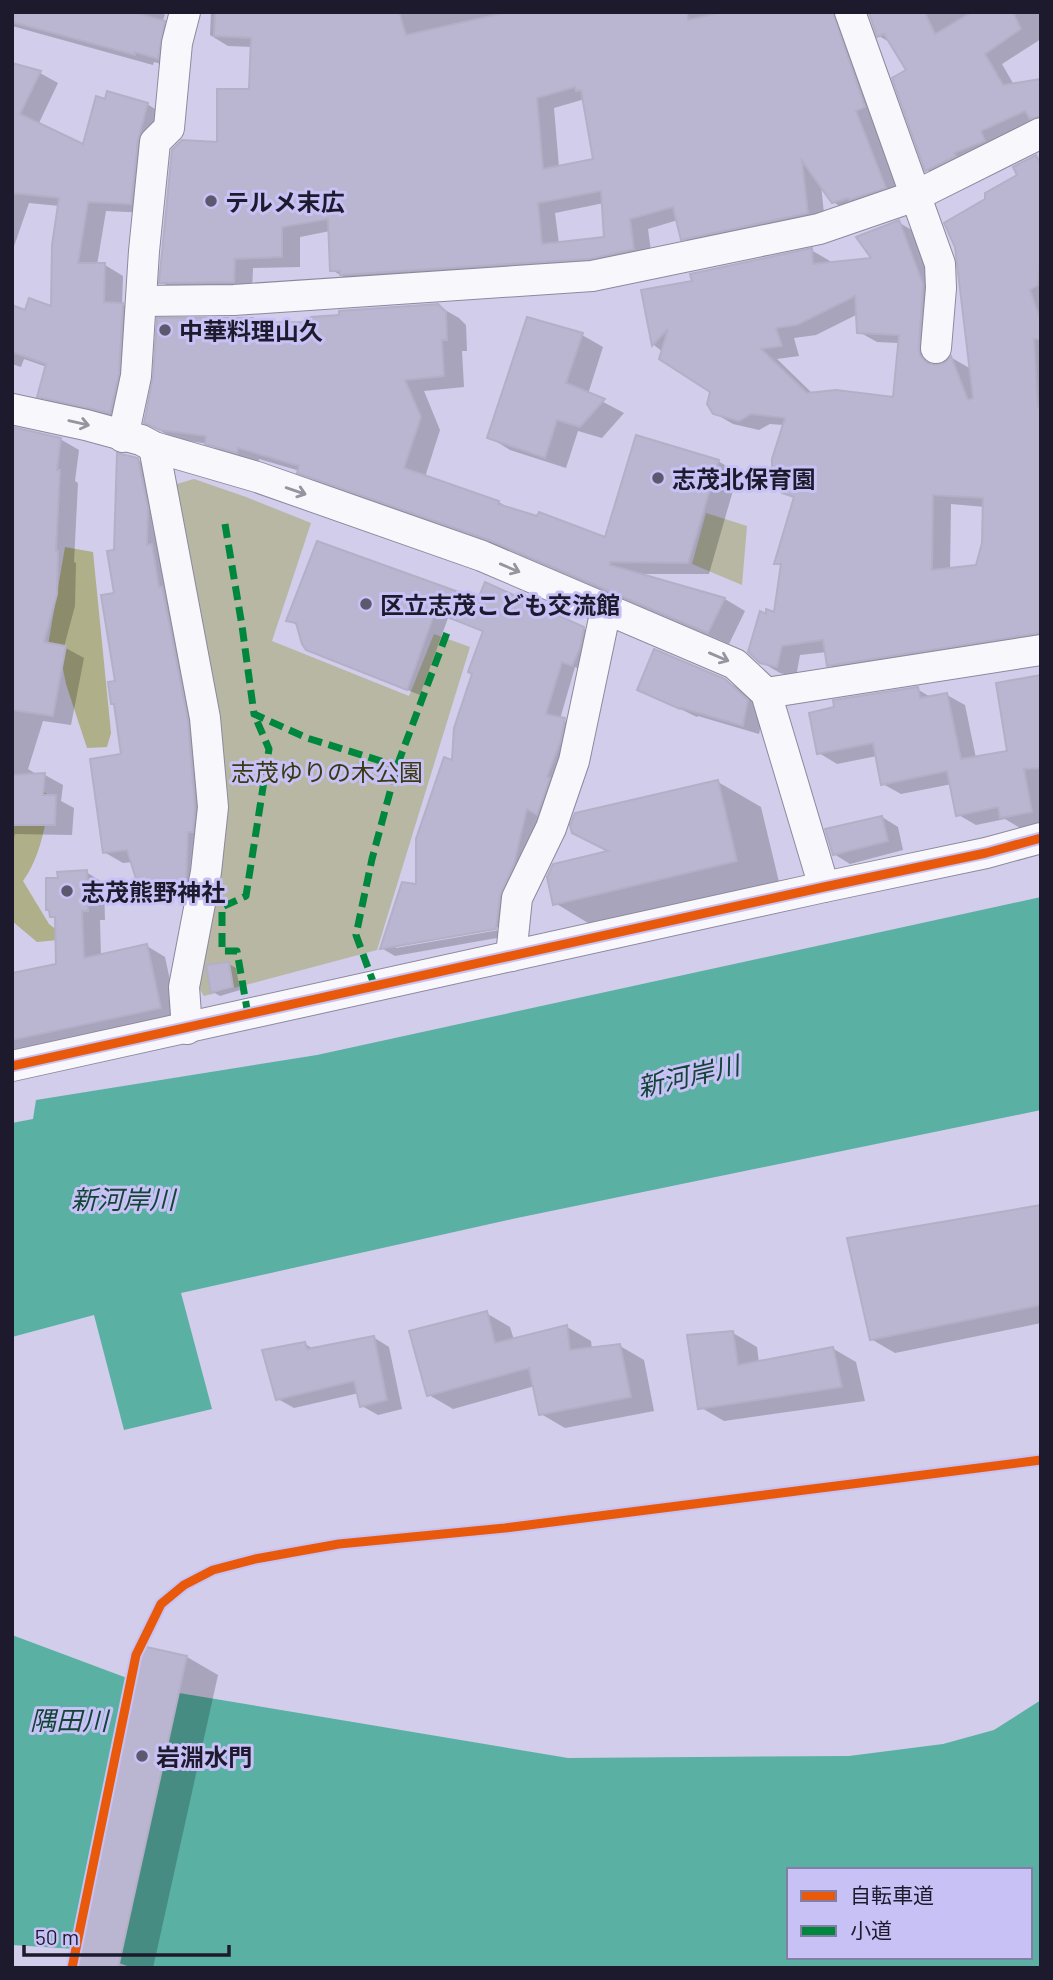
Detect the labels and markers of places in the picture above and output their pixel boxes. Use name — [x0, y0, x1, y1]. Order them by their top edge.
place label: テルメ末広 — [225, 187, 345, 216]
marker: テルメ末広 — [203, 193, 219, 209]
place label: 中華料理山久 — [179, 316, 323, 345]
marker: 中華料理山久 — [157, 322, 173, 338]
place label: 志茂北保育園 — [672, 464, 816, 493]
marker: 志茂北保育園 — [650, 470, 666, 486]
place label: 区立志茂こども交流館 — [380, 590, 620, 619]
marker: 区立志茂こども交流館 — [358, 596, 374, 612]
place label: 志茂熊野神社 — [81, 877, 225, 906]
marker: 志茂熊野神社 — [59, 883, 75, 899]
place label: 岩淵水門 — [156, 1742, 252, 1771]
marker: 岩淵水門 — [134, 1748, 150, 1764]

